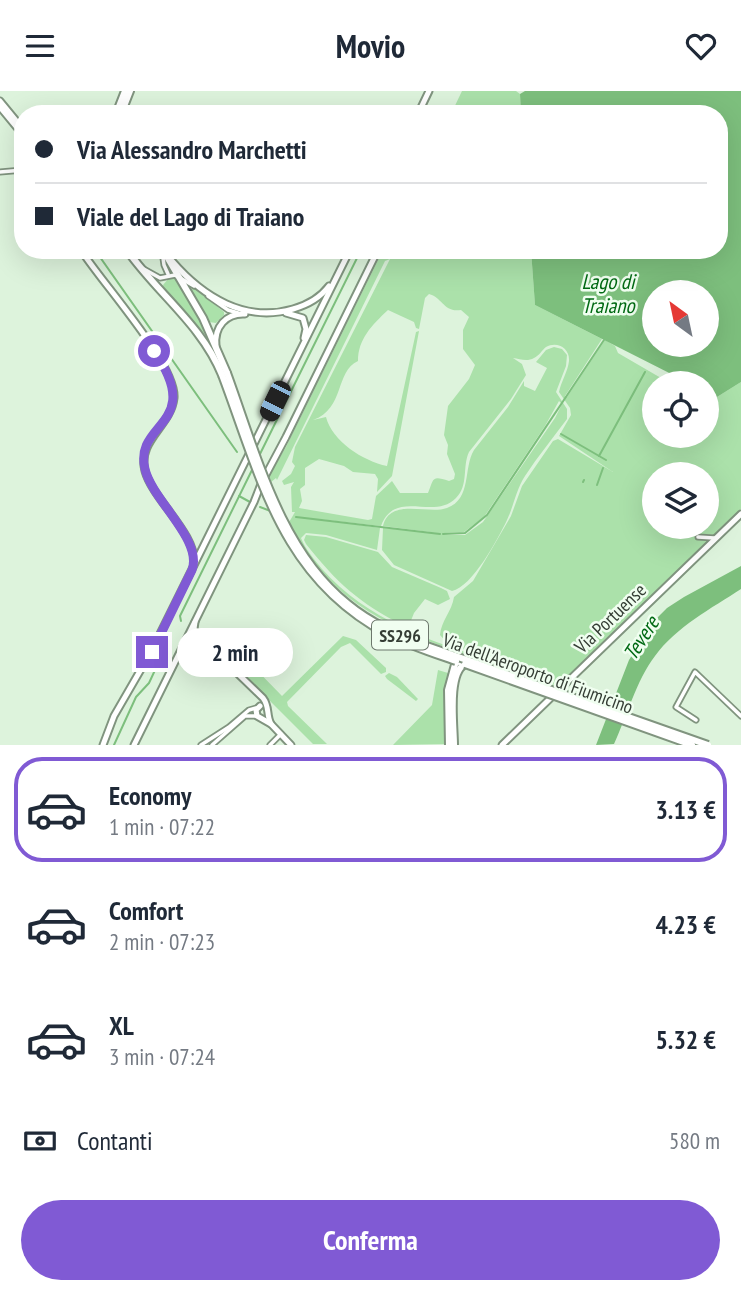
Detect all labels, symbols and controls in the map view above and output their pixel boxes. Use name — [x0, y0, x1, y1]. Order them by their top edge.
text: Movio — [336, 25, 405, 67]
icon: menu — [21, 27, 59, 65]
icon: heart — [682, 27, 720, 65]
text: Via Alessandro Marchetti — [77, 133, 307, 166]
text: Viale del Lago di Traiano — [77, 200, 304, 233]
water label: Lago di Traiano — [581, 268, 637, 319]
north arrow — [642, 280, 719, 357]
map controls — [642, 280, 719, 539]
route start — [138, 335, 170, 367]
button: locate — [642, 371, 719, 448]
car — [257, 378, 294, 424]
button: layers — [642, 462, 719, 539]
street label: Via Portuense — [568, 578, 651, 659]
water label: Tevere — [617, 610, 666, 665]
road number: SS296 — [372, 621, 428, 649]
callout: 2 min — [176, 627, 292, 677]
street label: Via dell'Aeroporto di Fiumicino — [438, 627, 637, 719]
route end — [136, 636, 168, 668]
text: 2 min — [212, 638, 258, 667]
icon: car — [25, 778, 88, 841]
text: Economy — [109, 779, 191, 812]
text: 3.13 € — [655, 793, 716, 826]
text: 1 min · 07:22 — [109, 812, 215, 841]
icon: car — [25, 893, 88, 956]
text: Comfort — [109, 894, 183, 927]
text: 4.23 € — [655, 908, 716, 941]
text: 2 min · 07:23 — [109, 927, 215, 956]
icon: car — [25, 1008, 88, 1071]
text: XL — [109, 1009, 134, 1042]
text: 5.32 € — [655, 1023, 716, 1056]
text: 3 min · 07:24 — [109, 1042, 215, 1071]
icon: cash — [21, 1122, 59, 1160]
text: Contanti — [77, 1124, 153, 1157]
text: 580 m — [669, 1126, 720, 1155]
button: Conferma — [21, 1200, 720, 1280]

